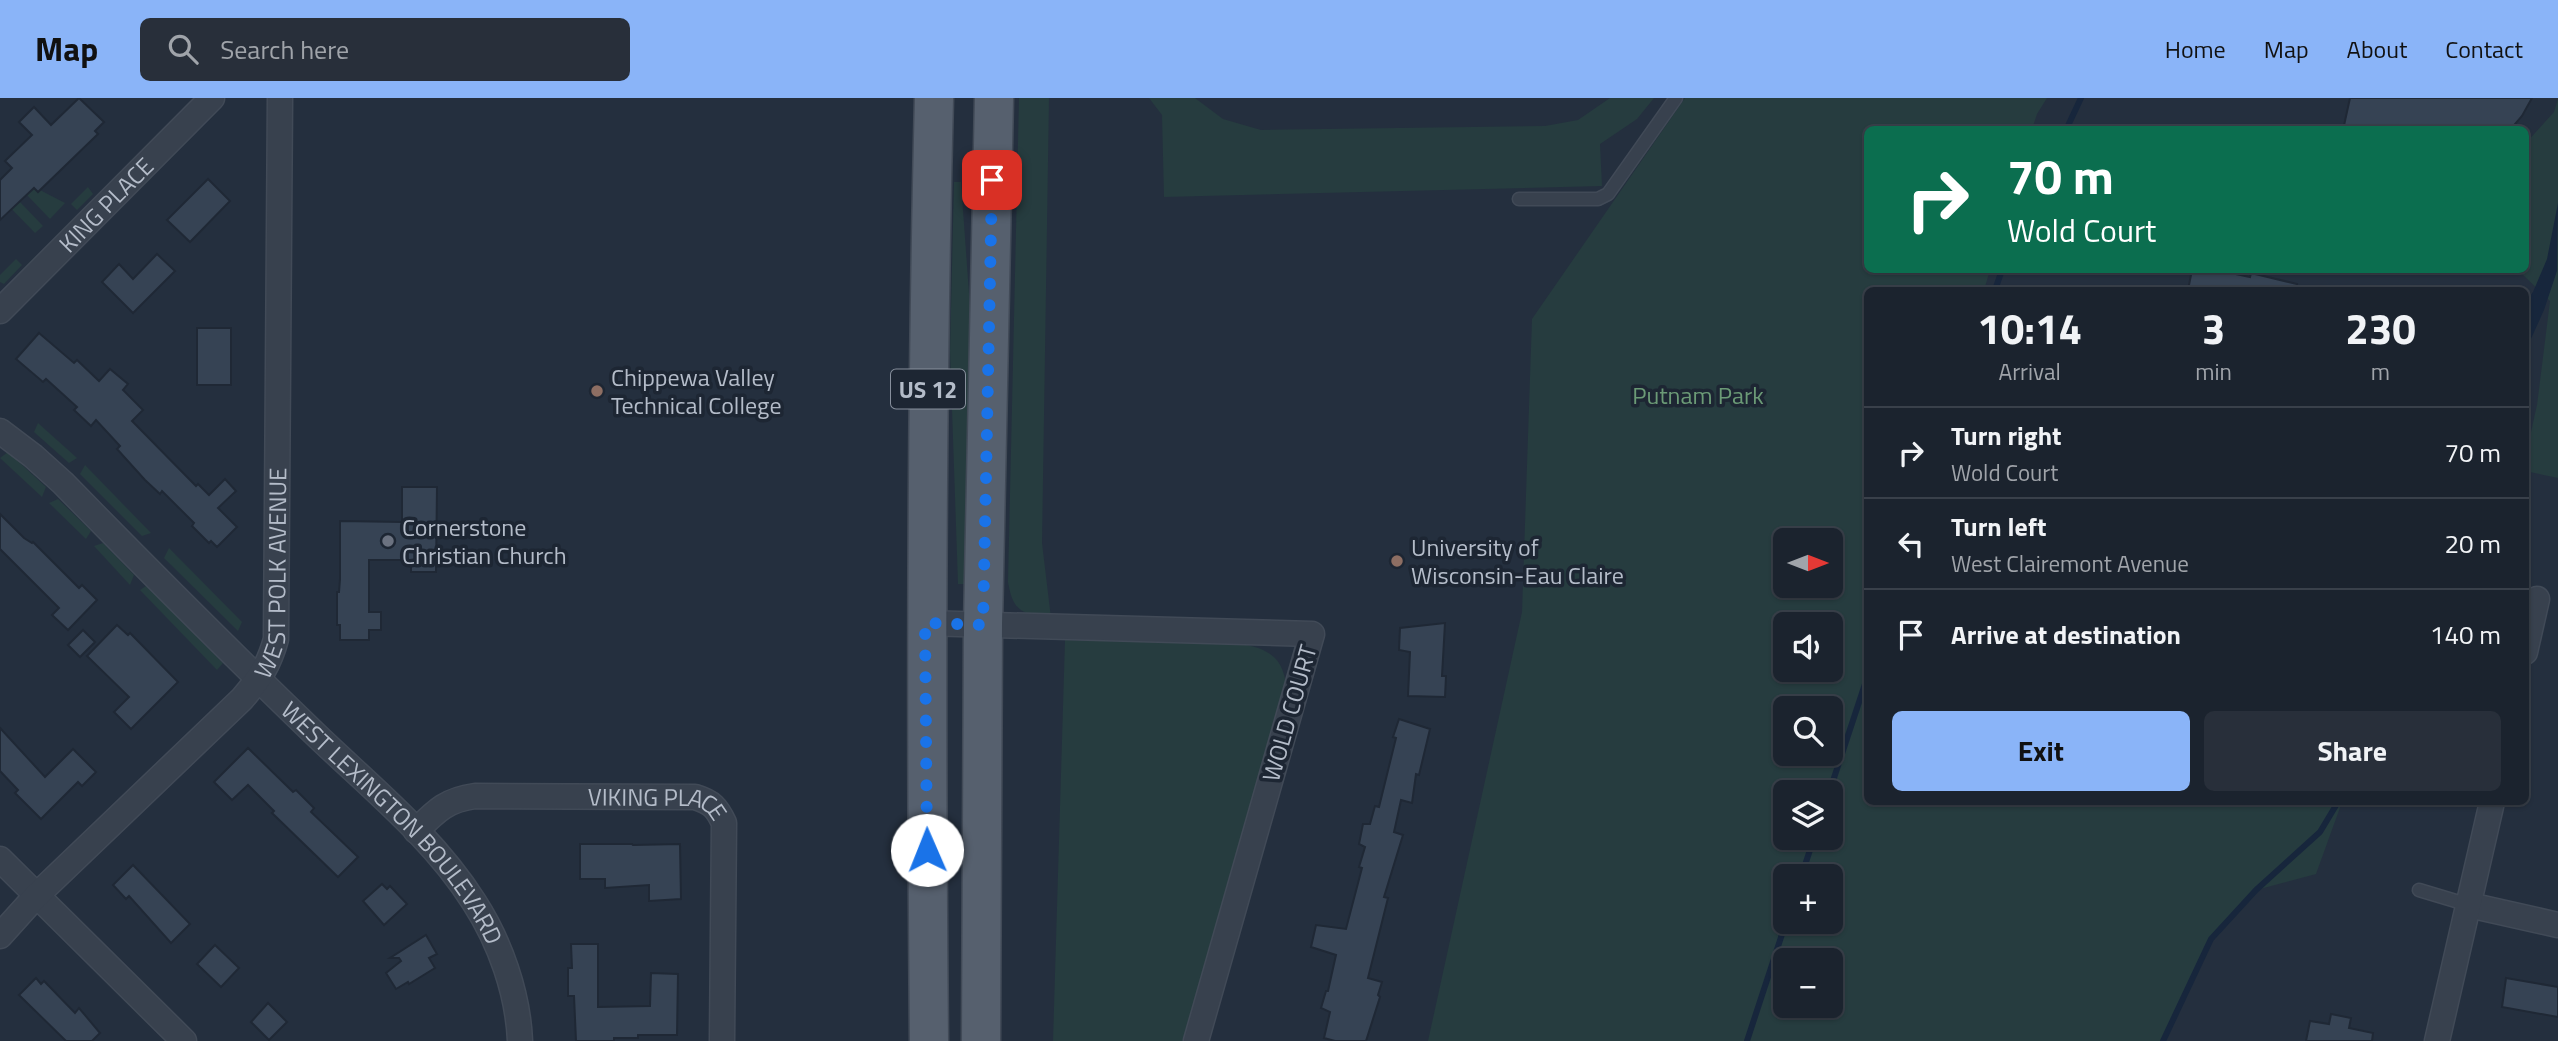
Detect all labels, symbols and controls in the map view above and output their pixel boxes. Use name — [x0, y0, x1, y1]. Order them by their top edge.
search box — [140, 18, 630, 81]
text: Map — [35, 24, 98, 74]
icon: search — [164, 30, 202, 68]
text: Search here — [220, 30, 349, 69]
text: Home — [2165, 31, 2226, 67]
text: Map — [2264, 31, 2309, 67]
text: About — [2347, 31, 2407, 67]
text: Contact — [2445, 31, 2523, 67]
text: 70 m — [2007, 138, 2114, 213]
street label: KING PLACE — [50, 149, 162, 261]
pin — [962, 150, 1022, 210]
icon: right — [1892, 154, 1983, 245]
icon: arrive — [973, 161, 1011, 199]
text: Wold Court — [2007, 206, 2156, 254]
text: 10:14 — [1977, 296, 2082, 360]
text: 3 — [2202, 296, 2225, 360]
text: 230 — [2345, 296, 2416, 360]
text: Arrival — [1998, 354, 2061, 389]
text: min — [2195, 354, 2232, 389]
text: m — [2371, 354, 2390, 389]
place label: Chippewa Valley Technical College — [611, 359, 782, 423]
road number: US 12 — [891, 370, 965, 408]
park label: Putnam Park — [1632, 377, 1764, 413]
marker: Chippewa Valley Technical College — [589, 383, 605, 399]
text: Turn right — [1951, 416, 2062, 455]
text: 70 m — [2444, 433, 2501, 472]
icon: right — [1892, 434, 1930, 472]
text: Wold Court — [1951, 455, 2058, 490]
street label: WEST POLK AVENUE — [244, 468, 295, 685]
text: Turn left — [1951, 507, 2046, 546]
place label: Cornerstone Christian Church — [402, 509, 567, 573]
text: 20 m — [2444, 524, 2501, 563]
icon: left — [1892, 525, 1930, 563]
north arrow — [1773, 528, 1843, 598]
map controls — [1773, 528, 1843, 1018]
place label: University of Wisconsin-Eau Claire — [1411, 529, 1624, 593]
marker: Cornerstone Christian Church — [380, 533, 396, 549]
text: West Clairemont Avenue — [1951, 546, 2189, 581]
marker: University of Wisconsin-Eau Claire — [1389, 553, 1405, 569]
button: sound — [1773, 612, 1843, 682]
text: Arrive at destination — [1951, 615, 2181, 654]
text: 140 m — [2430, 615, 2501, 654]
icon: arrive — [1892, 616, 1930, 654]
street label: WOLD COURT — [1252, 640, 1326, 786]
street label: WEST LEXINGTON BOULEVARD — [273, 693, 512, 950]
button: search — [1773, 696, 1843, 766]
button: Exit — [1892, 711, 2190, 791]
button: Share — [2204, 711, 2501, 791]
street label: VIKING PLACE — [588, 778, 737, 827]
button: layers — [1773, 780, 1843, 850]
position arrow — [890, 813, 964, 887]
button: + — [1773, 864, 1843, 934]
button: − — [1773, 948, 1843, 1018]

